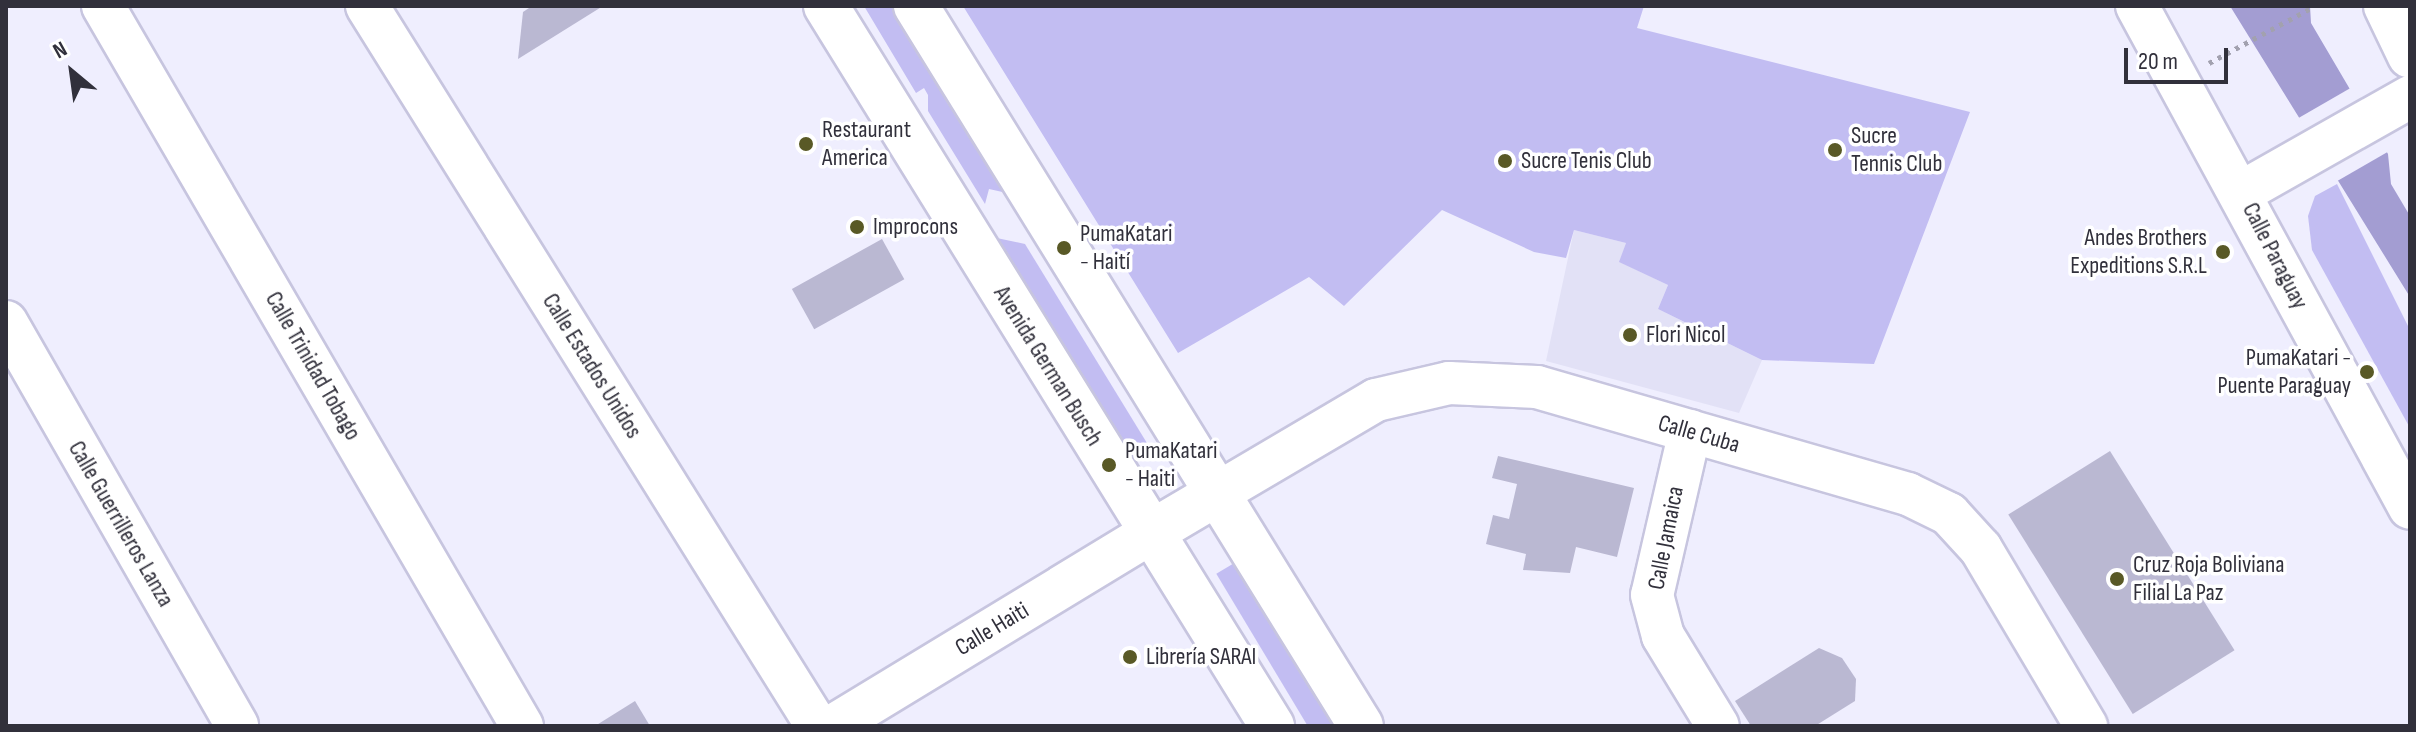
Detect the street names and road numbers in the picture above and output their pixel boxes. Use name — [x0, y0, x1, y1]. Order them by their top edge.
street label: Calle Paraguay — [2236, 198, 2314, 314]
street label: Avenida German Busch — [987, 281, 1109, 451]
street label: Calle Trinidad Tobago — [259, 287, 367, 445]
street label: Calle Estados Unidos — [536, 288, 648, 444]
street label: Calle Cuba — [1655, 409, 1743, 459]
street label: Calle Guerrilleros Lanza — [62, 436, 180, 612]
street label: Calle Jamaica — [1642, 484, 1690, 592]
street label: Calle Haiti — [950, 596, 1034, 662]

